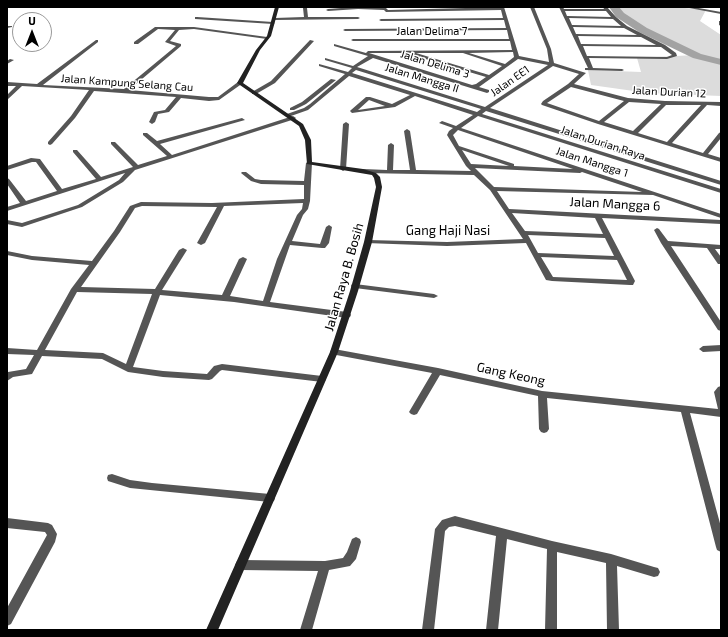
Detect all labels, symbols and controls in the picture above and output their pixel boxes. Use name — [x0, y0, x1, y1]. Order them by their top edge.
north arrow — [12, 12, 52, 52]
text: U — [28, 14, 36, 27]
street label: Jalan Delima 7 — [397, 24, 467, 38]
street label: Jalan Delima 3 — [399, 47, 471, 81]
street label: Jalan Mangga II — [384, 61, 460, 95]
street label: Jalan EE1 — [488, 63, 532, 99]
street label: Jalan Kampung Selang Cau — [60, 72, 194, 94]
street label: Jalan Durian 12 — [632, 83, 706, 101]
street label: Jalan Durian Raya — [559, 123, 647, 163]
street label: Jalan Mangga 1 — [554, 144, 630, 180]
street label: Jalan Mangga 6 — [569, 194, 661, 214]
street label: Jalan Raya B. Bosih — [321, 221, 367, 333]
street label: Gang Haji Nasi — [406, 223, 490, 239]
street label: Gang Keong — [475, 359, 547, 389]

